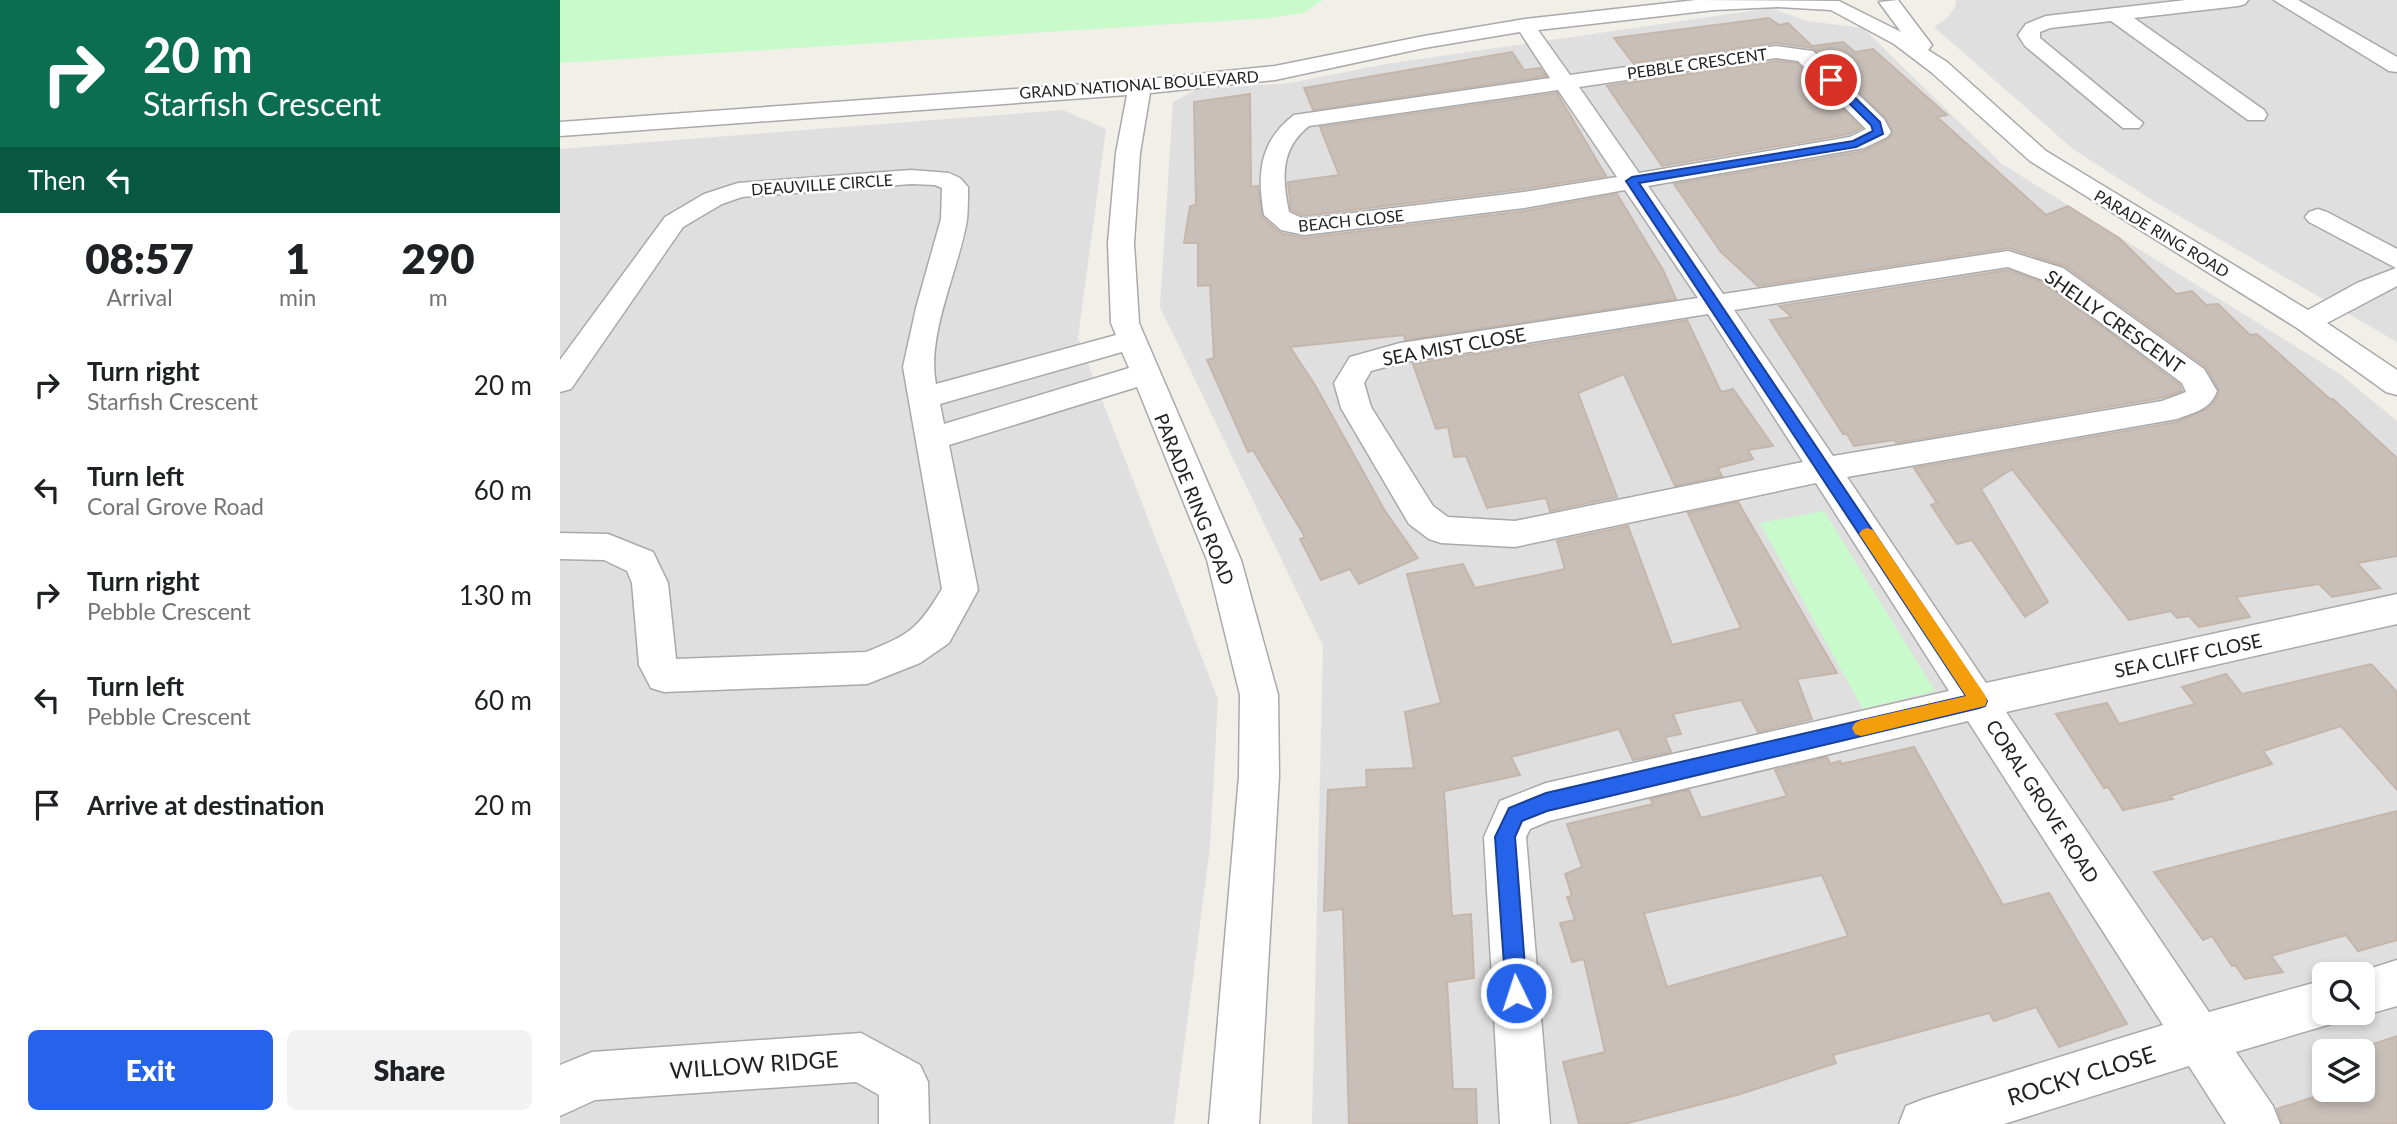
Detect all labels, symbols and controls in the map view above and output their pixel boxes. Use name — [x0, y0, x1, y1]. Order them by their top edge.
text: 20 m — [143, 25, 253, 83]
icon: right — [28, 28, 119, 119]
street label: PEBBLE CRESCENT — [1626, 44, 1769, 82]
pin — [1801, 50, 1861, 110]
icon: arrive — [1812, 61, 1850, 99]
street label: GRAND NATIONAL BOULEVARD — [1019, 66, 1259, 102]
text: Starfish Crescent — [143, 84, 381, 123]
icon: left — [100, 161, 138, 199]
text: Then — [28, 164, 86, 196]
street label: DEAUVILLE CIRCLE — [750, 170, 894, 198]
street label: PARADE RING ROAD — [2091, 185, 2233, 281]
street label: BEACH CLOSE — [1297, 205, 1405, 235]
text: 08:57 — [85, 233, 194, 283]
text: 1 — [286, 233, 310, 283]
text: 290 — [402, 233, 475, 283]
street label: SHELLY CRESCENT — [2041, 264, 2189, 378]
text: Arrival — [106, 283, 173, 311]
text: min — [279, 283, 316, 311]
text: m — [429, 283, 448, 311]
street label: SEA MIST CLOSE — [1380, 322, 1528, 370]
text: Turn right — [87, 355, 200, 387]
icon: right — [28, 366, 66, 404]
text: 20 m — [474, 369, 532, 401]
text: Starfish Crescent — [87, 387, 258, 415]
street label: PARADE RING ROAD — [1150, 410, 1240, 588]
text: Turn left — [87, 460, 184, 492]
icon: left — [28, 471, 66, 509]
text: 60 m — [474, 474, 532, 506]
text: Coral Grove Road — [87, 492, 264, 520]
text: Turn right — [87, 565, 200, 597]
icon: right — [28, 576, 66, 614]
text: 130 m — [459, 579, 532, 611]
text: Pebble Crescent — [87, 597, 251, 625]
street label: SEA CLIFF CLOSE — [2112, 628, 2264, 682]
text: Turn left — [87, 670, 184, 702]
icon: left — [28, 681, 66, 719]
text: 60 m — [474, 684, 532, 716]
text: Pebble Crescent — [87, 702, 251, 730]
street label: CORAL GROVE ROAD — [1982, 715, 2104, 887]
icon: arrive — [28, 786, 66, 824]
text: Arrive at destination — [87, 789, 324, 821]
text: 20 m — [474, 789, 532, 821]
position arrow — [1479, 956, 1553, 1030]
map controls — [2312, 962, 2375, 1102]
button: search — [2312, 962, 2375, 1025]
button: Exit — [28, 1030, 273, 1110]
button: Share — [287, 1030, 532, 1110]
street label: ROCKY CLOSE — [2004, 1039, 2158, 1111]
button: layers — [2312, 1039, 2375, 1102]
street label: WILLOW RIDGE — [669, 1044, 839, 1084]

